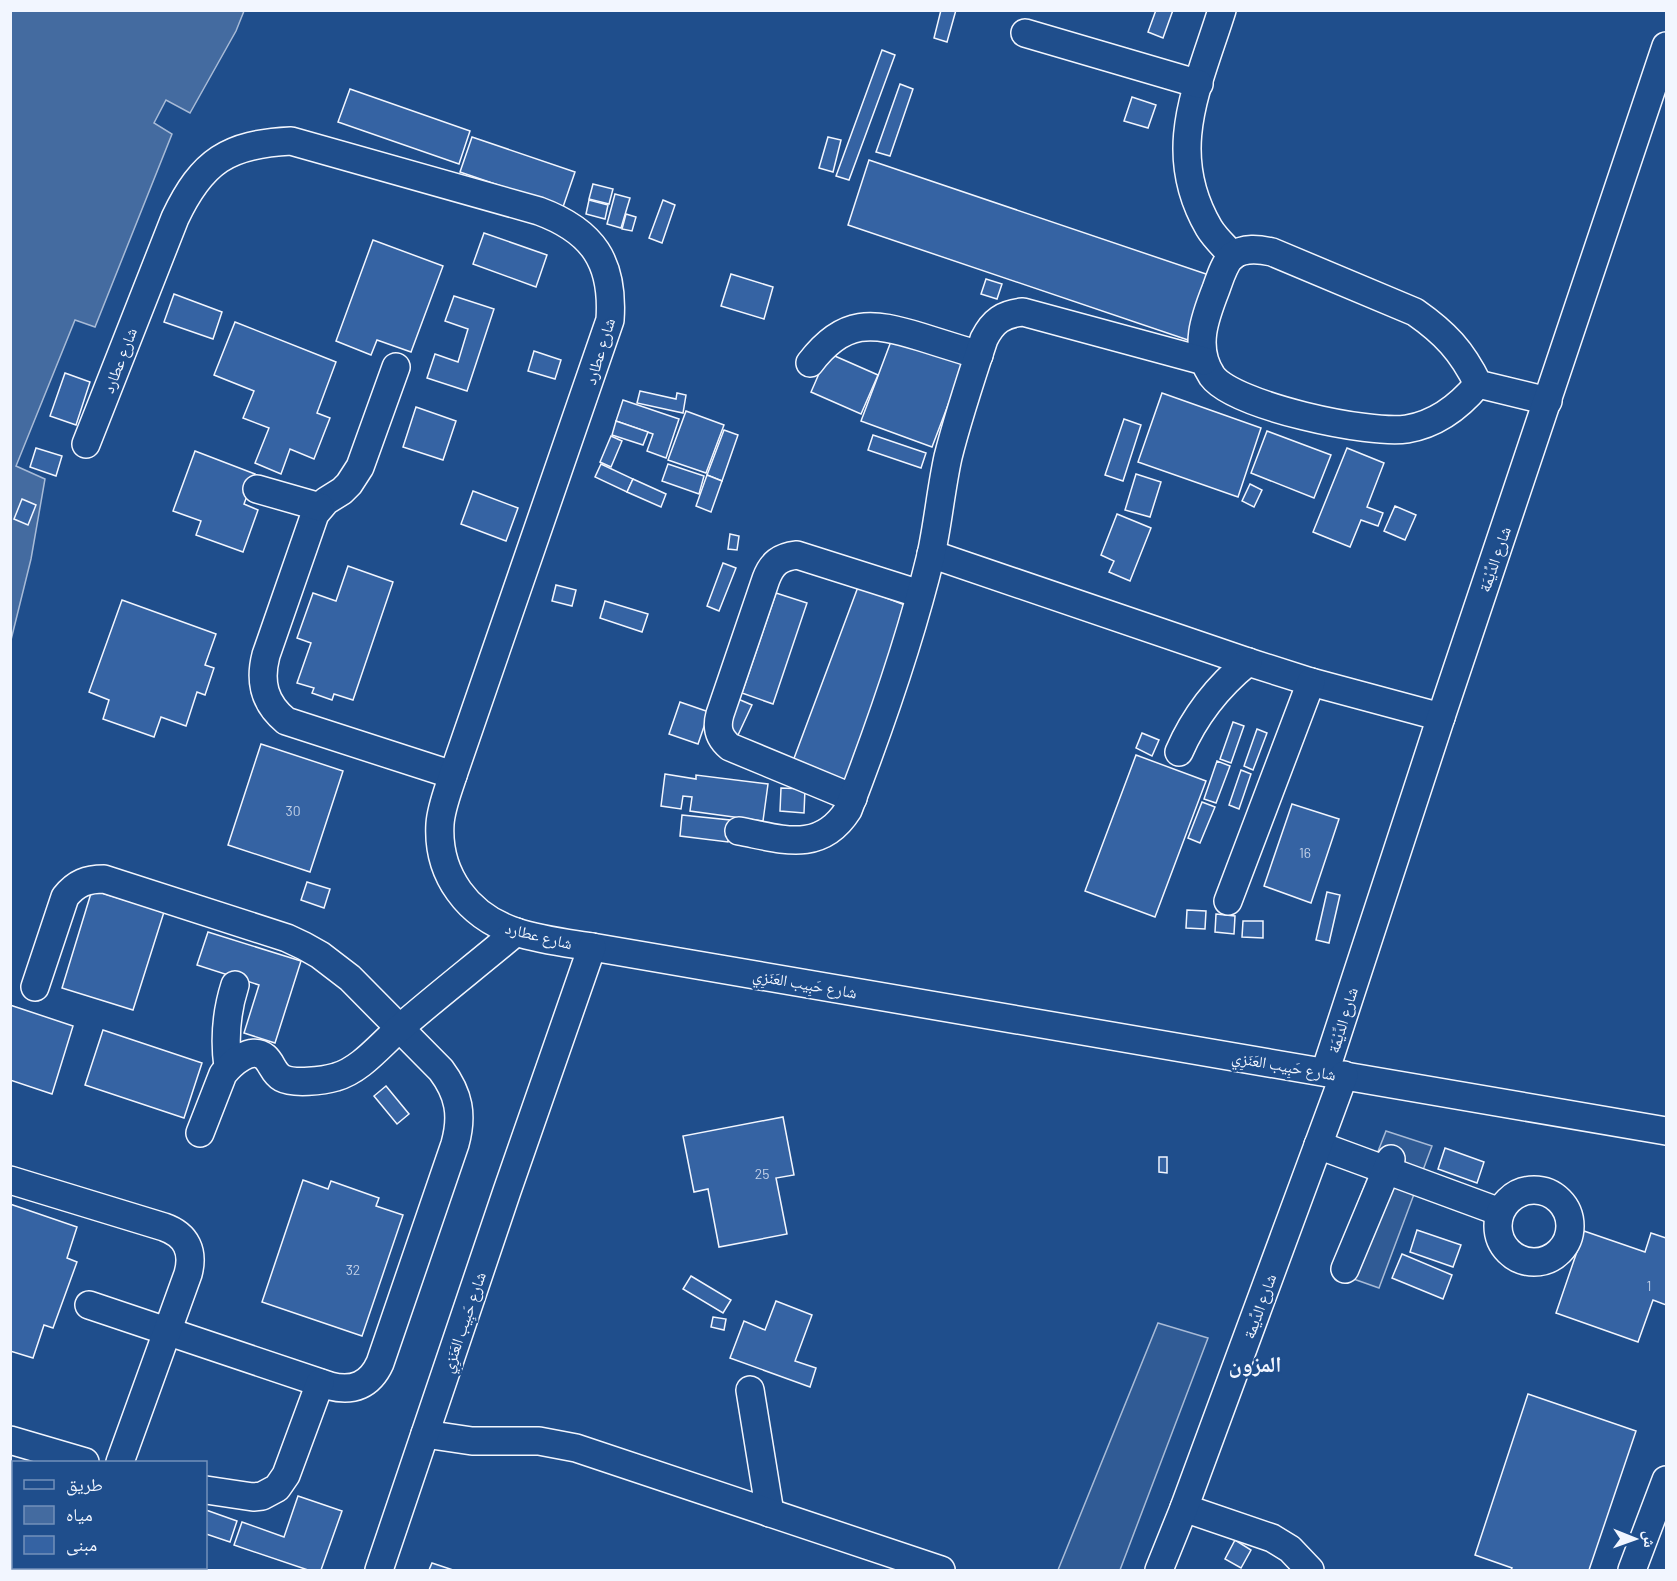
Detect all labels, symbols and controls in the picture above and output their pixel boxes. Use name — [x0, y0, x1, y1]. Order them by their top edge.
street label: شارع عطارد — [580, 315, 620, 387]
street label: شارع عطارد — [98, 325, 142, 396]
street label: شارع الدِّيْمَة — [1474, 524, 1516, 595]
house number: 30 — [285, 802, 301, 819]
house number: 16 — [1299, 844, 1311, 861]
street label: شارع عطارد — [503, 917, 575, 954]
street label: شارع حَبِيب العَنَزِي — [751, 964, 859, 1006]
street label: شارع الدِّيْمَة — [1323, 985, 1363, 1056]
street label: شارع حَبِيب العَنَزِي — [1230, 1046, 1338, 1088]
house number: 25 — [755, 1165, 769, 1182]
house number: 32 — [346, 1261, 360, 1278]
street label: شارع حَبِيب العَنَزِي — [437, 1269, 493, 1376]
street label: شارع الدِّيمة — [1238, 1271, 1281, 1342]
house number: 1 — [1647, 1277, 1651, 1294]
district label: المزون — [1228, 1350, 1282, 1378]
legend — [12, 1461, 207, 1569]
text: طريق — [66, 1473, 103, 1496]
text: مياه — [66, 1503, 93, 1525]
north arrow — [1605, 1509, 1665, 1569]
text: ش — [1640, 1531, 1660, 1548]
text: مبنى — [66, 1533, 97, 1556]

